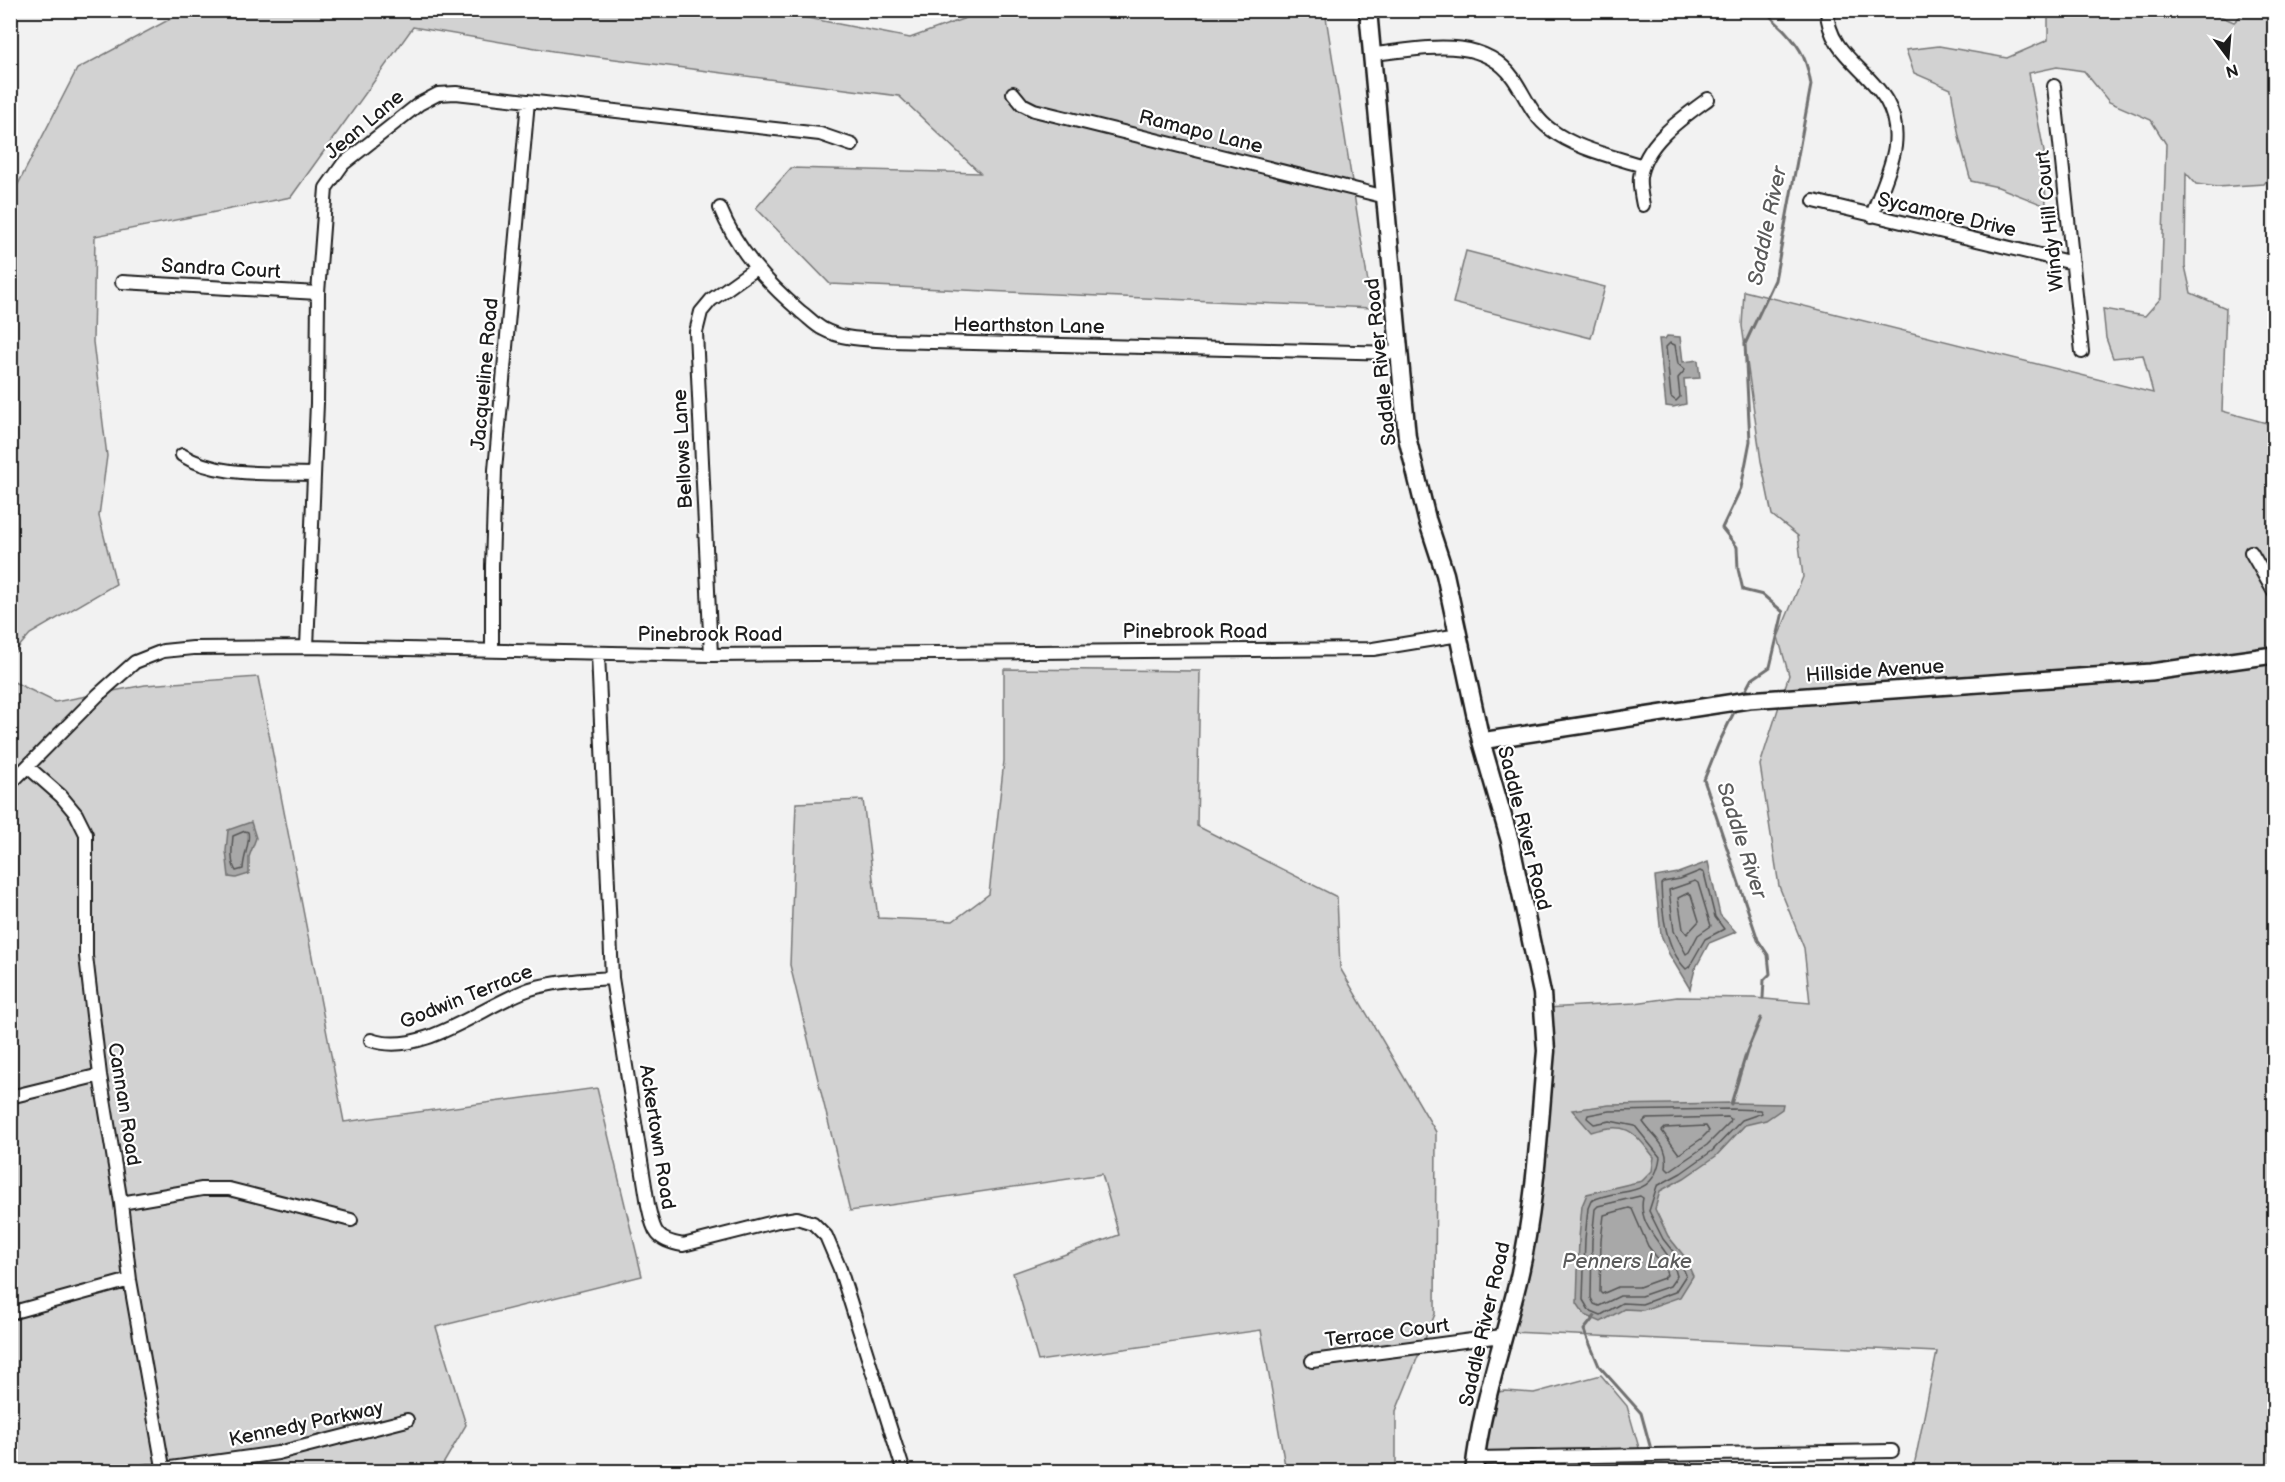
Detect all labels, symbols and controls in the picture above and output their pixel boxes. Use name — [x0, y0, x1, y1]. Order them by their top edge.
north arrow — [2198, 27, 2258, 87]
text: N — [2223, 59, 2240, 81]
street label: Jean Lane — [320, 85, 409, 165]
street label: Ramapo Lane — [1136, 105, 1265, 159]
street label: Windy Hill Court — [2031, 149, 2069, 293]
water label: Saddle River — [1743, 163, 1793, 288]
street label: Sycamore Drive — [1875, 187, 2019, 243]
street label: Sandra Court — [160, 254, 281, 284]
street label: Saddle River Road — [1360, 277, 1402, 447]
street label: Jacqueline Road — [466, 297, 504, 451]
street label: Hearthston Lane — [953, 313, 1105, 339]
street label: Bellows Lane — [668, 388, 698, 509]
street label: Pinebrook Road — [1123, 620, 1267, 644]
street label: Pinebrook Road — [638, 623, 782, 647]
street label: Hillside Avenue — [1805, 654, 1945, 688]
street label: Saddle River Road — [1492, 744, 1556, 913]
water label: Saddle River — [1711, 779, 1773, 903]
street label: Godwin Terrace — [397, 959, 536, 1034]
street label: Cannan Road — [102, 1041, 146, 1168]
street label: Ackertown Road — [634, 1063, 680, 1211]
street label: Saddle River Road — [1454, 1240, 1516, 1409]
water label: Penners Lake — [1562, 1249, 1692, 1274]
street label: Terrace Court — [1324, 1313, 1451, 1353]
street label: Kennedy Parkway — [227, 1396, 386, 1452]

